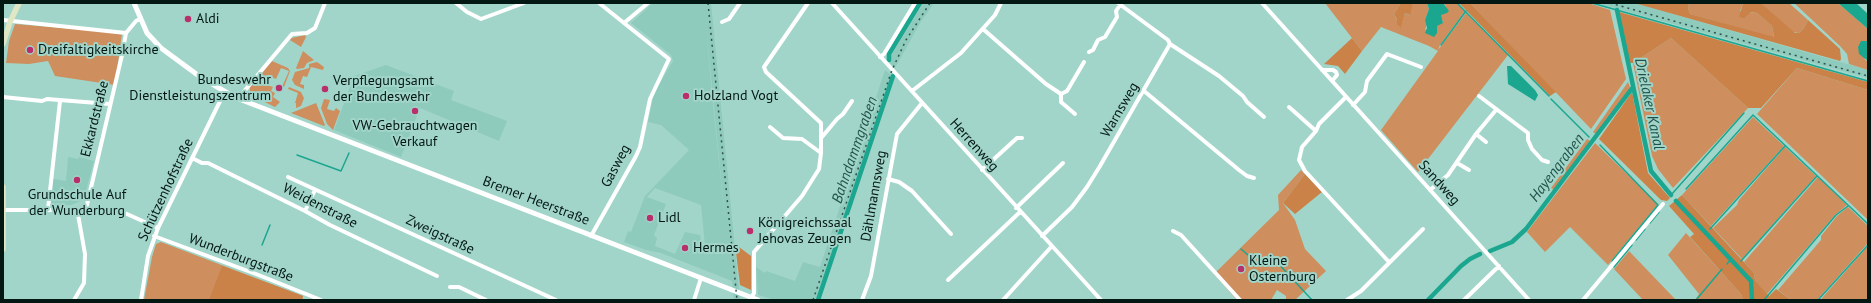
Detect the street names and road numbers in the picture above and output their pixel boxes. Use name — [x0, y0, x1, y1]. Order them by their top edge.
street label: Ekkardstraße — [77, 79, 113, 159]
street label: Warnsweg — [1098, 79, 1142, 141]
street label: Herrenweg — [946, 115, 1002, 175]
street label: Schützenhofstraße — [135, 136, 197, 244]
street label: Gasweg — [598, 142, 634, 190]
street label: Dählmannsweg — [858, 149, 890, 243]
street label: Sandweg — [1415, 157, 1463, 209]
street label: Bremer Heerstraße — [480, 173, 592, 229]
street label: Weidenstraße — [280, 180, 360, 232]
street label: Zweigstraße — [403, 212, 477, 258]
street label: Wunderburgstraße — [186, 230, 296, 286]

